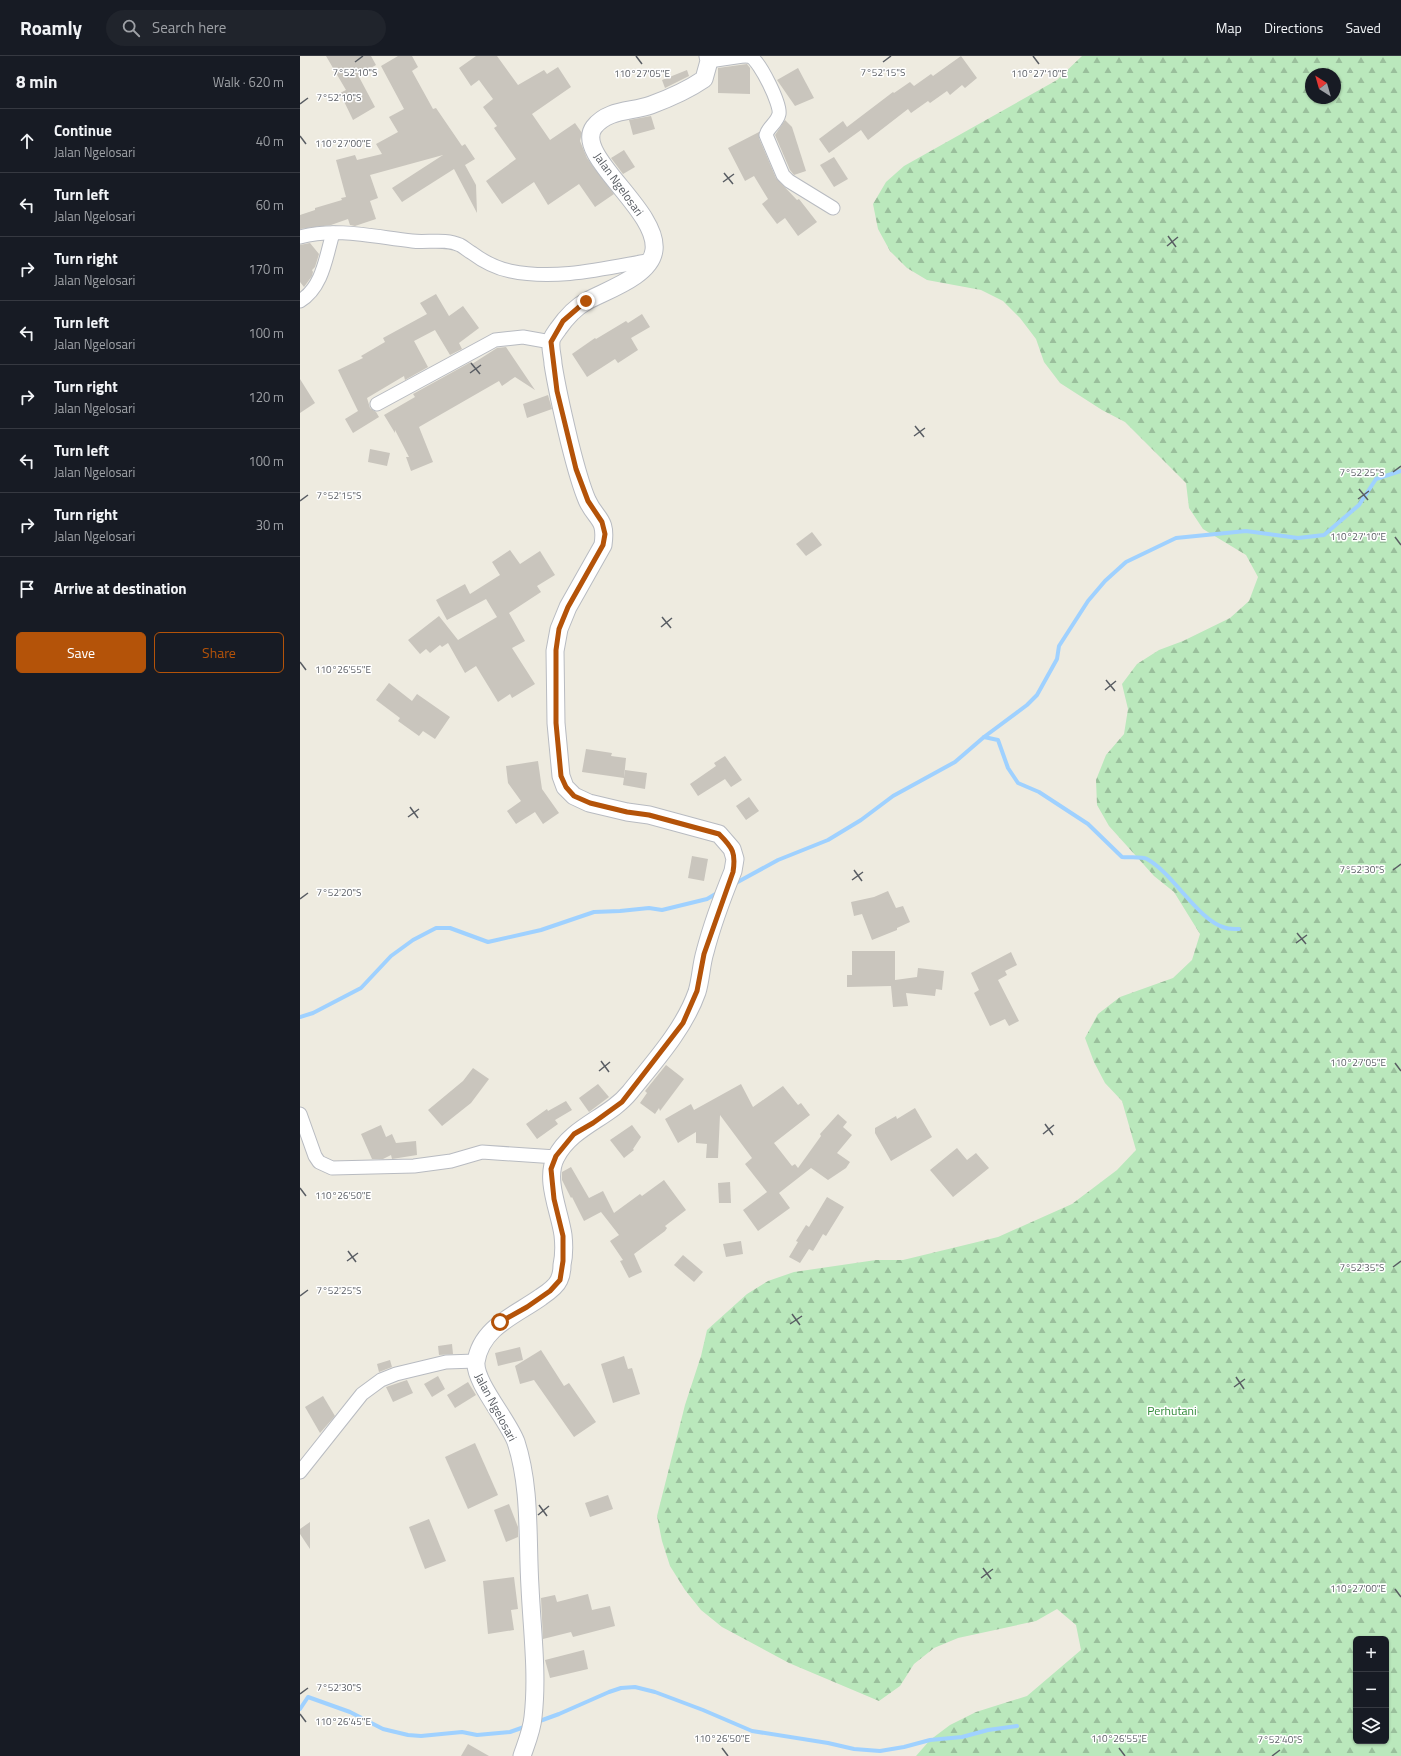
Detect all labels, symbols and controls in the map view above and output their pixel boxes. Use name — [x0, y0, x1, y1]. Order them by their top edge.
search box — [106, 10, 386, 46]
text: Roamly — [20, 13, 82, 42]
text: Search here — [152, 16, 226, 39]
icon: search — [120, 17, 142, 39]
text: Map — [1216, 17, 1242, 38]
text: Directions — [1264, 17, 1323, 38]
text: Saved — [1345, 17, 1381, 38]
text: 7°52'10"S — [333, 65, 377, 80]
text: 7°52'15"S — [861, 65, 905, 80]
text: 110°27'05"E — [614, 66, 671, 81]
text: 110°27'10"E — [1011, 66, 1068, 81]
north arrow — [1305, 68, 1341, 104]
text: 8 min — [16, 69, 57, 95]
text: Walk · 620 m — [213, 72, 284, 92]
text: 7°52'10"S — [317, 90, 361, 105]
text: Continue — [54, 119, 112, 142]
icon: ahead — [16, 130, 38, 152]
text: 40 m — [256, 131, 284, 151]
text: 110°27'00"E — [315, 136, 372, 151]
text: Jalan Ngelosari — [54, 142, 135, 162]
street label: Jalan Ngelosari — [589, 148, 649, 220]
text: Turn left — [54, 183, 109, 206]
icon: left — [16, 194, 38, 216]
text: 60 m — [256, 195, 284, 215]
text: Jalan Ngelosari — [54, 206, 135, 226]
text: Turn right — [54, 247, 118, 270]
icon: right — [16, 258, 38, 280]
text: 170 m — [248, 259, 284, 279]
text: Jalan Ngelosari — [54, 270, 135, 290]
route end — [577, 292, 595, 310]
text: Turn left — [54, 311, 109, 334]
icon: left — [16, 322, 38, 344]
text: 100 m — [248, 323, 284, 343]
text: Jalan Ngelosari — [54, 334, 135, 354]
text: Turn right — [54, 375, 118, 398]
icon: right — [16, 386, 38, 408]
text: 120 m — [248, 387, 284, 407]
text: Jalan Ngelosari — [54, 398, 135, 418]
text: Turn left — [54, 439, 109, 462]
icon: left — [16, 450, 38, 472]
text: 100 m — [248, 451, 284, 471]
text: Jalan Ngelosari — [54, 462, 135, 482]
text: 7°52'25"S — [1340, 465, 1384, 480]
text: 7°52'15"S — [317, 488, 361, 503]
text: Turn right — [54, 503, 118, 526]
icon: right — [16, 514, 38, 536]
text: 30 m — [256, 515, 284, 535]
text: Jalan Ngelosari — [54, 526, 135, 546]
text: 110°27'10"E — [1330, 529, 1387, 544]
text: Arrive at destination — [54, 577, 187, 600]
icon: arrive — [16, 578, 38, 600]
button: Save — [16, 632, 146, 673]
button: Share — [154, 632, 284, 673]
text: 110°26'55"E — [315, 662, 372, 677]
text: 7°52'30"S — [1340, 862, 1384, 877]
text: 7°52'20"S — [317, 885, 361, 900]
text: 110°27'05"E — [1330, 1055, 1387, 1070]
text: 110°26'50"E — [315, 1188, 372, 1203]
text: 7°52'35"S — [1340, 1260, 1384, 1275]
text: 7°52'25"S — [317, 1283, 361, 1298]
route start — [491, 1313, 509, 1331]
street label: Jalan Ngelosari — [470, 1369, 522, 1445]
park label: Perhutani — [1147, 1401, 1197, 1420]
text: 110°27'00"E — [1330, 1581, 1387, 1596]
map controls — [1353, 1636, 1389, 1744]
button: + — [1353, 1636, 1389, 1672]
button: − — [1353, 1672, 1389, 1708]
text: 7°52'30"S — [317, 1680, 361, 1695]
button: layers — [1353, 1708, 1389, 1744]
text: 110°26'45"E — [315, 1714, 372, 1729]
text: 110°26'50"E — [694, 1731, 751, 1746]
text: 110°26'55"E — [1091, 1731, 1148, 1746]
text: 7°52'40"S — [1258, 1732, 1302, 1747]

